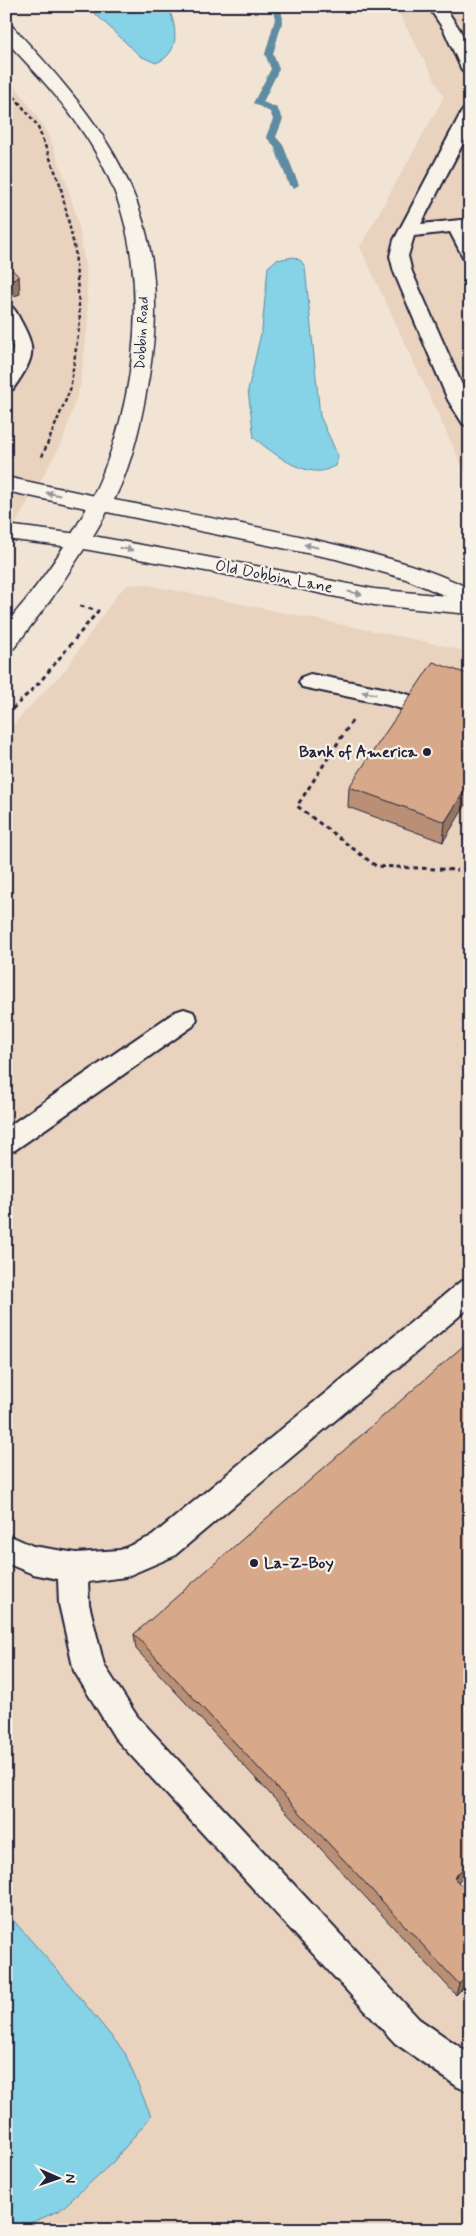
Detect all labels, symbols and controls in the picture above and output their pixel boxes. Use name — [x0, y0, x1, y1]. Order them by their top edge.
street label: Dobbin Road — [131, 296, 153, 370]
one-way arrow — [45, 489, 61, 497]
one-way arrow — [303, 542, 318, 550]
one-way arrow — [119, 545, 135, 553]
street label: Old Dobbin Lane — [213, 555, 335, 599]
one-way arrow — [347, 589, 362, 597]
one-way arrow — [361, 689, 377, 697]
place label: Bank of America — [299, 742, 417, 763]
marker: Bank of America — [421, 746, 433, 758]
place label: La-Z-Boy — [264, 1553, 334, 1574]
marker: La-Z-Boy — [248, 1557, 260, 1569]
north arrow — [32, 2154, 82, 2204]
text: N — [61, 2173, 79, 2183]

